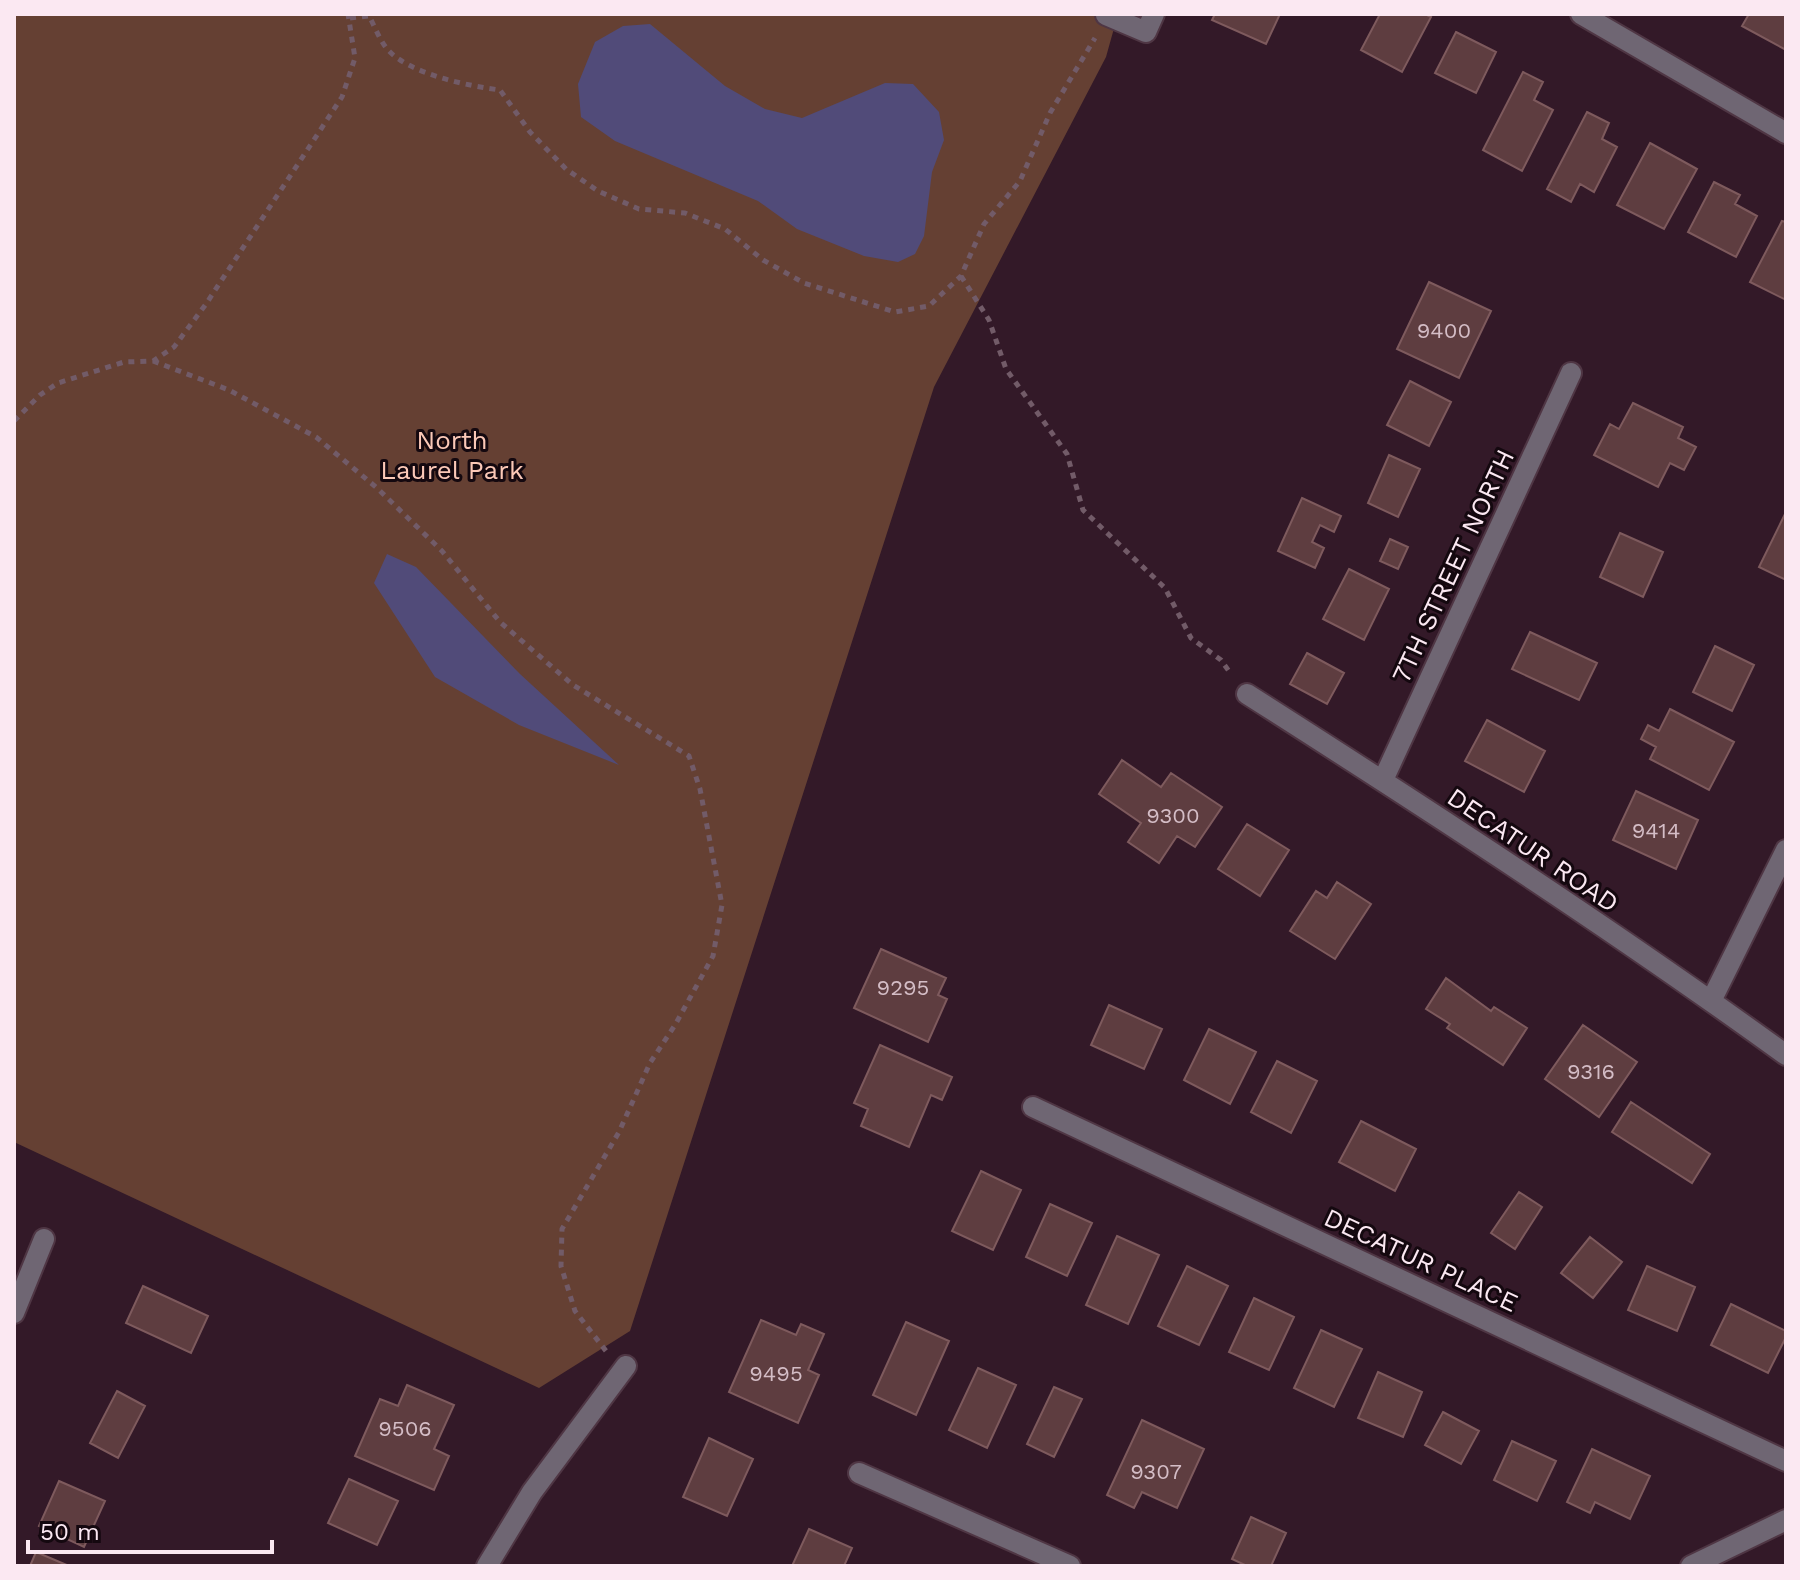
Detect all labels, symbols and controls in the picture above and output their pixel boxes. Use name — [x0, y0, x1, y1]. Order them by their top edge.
house number: 9400 — [1417, 318, 1471, 343]
park label: North Laurel Park — [380, 425, 524, 485]
street label: 7TH STREET NORTH — [1386, 444, 1520, 688]
street label: DECATUR ROAD — [1442, 782, 1624, 918]
house number: 9300 — [1146, 803, 1200, 828]
house number: 9414 — [1632, 818, 1680, 843]
house number: 9295 — [877, 975, 929, 1000]
house number: 9316 — [1567, 1059, 1615, 1084]
street label: DECATUR PLACE — [1319, 1202, 1523, 1318]
house number: 9495 — [749, 1361, 803, 1386]
house number: 9506 — [378, 1416, 432, 1441]
house number: 9307 — [1130, 1459, 1182, 1484]
scale bar — [28, 1504, 272, 1554]
text: 50 m — [40, 1518, 100, 1546]

